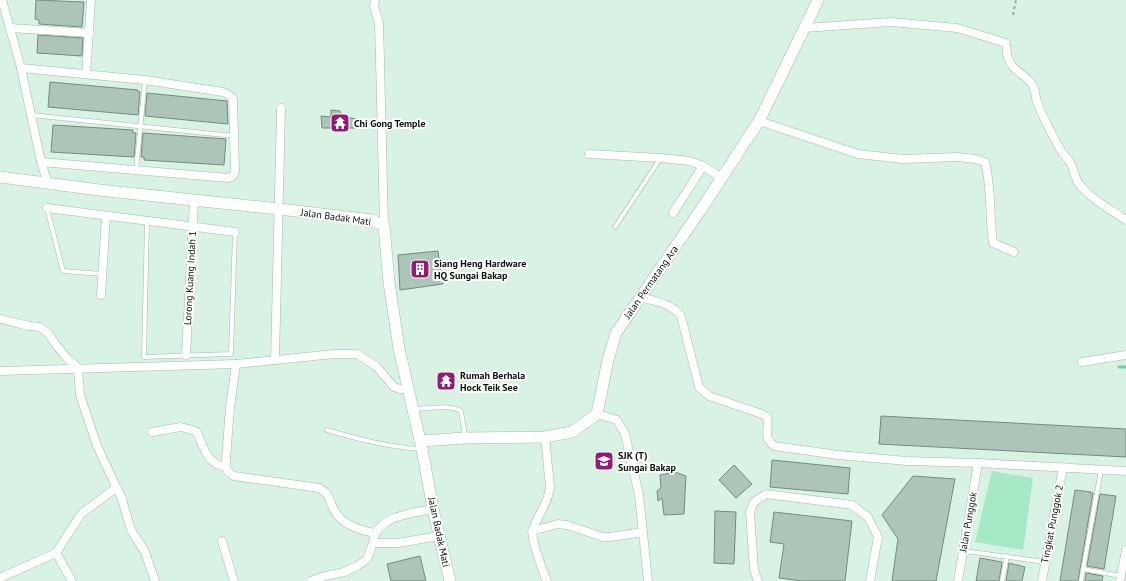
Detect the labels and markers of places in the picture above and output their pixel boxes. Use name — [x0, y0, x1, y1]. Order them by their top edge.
temple icon: Chi Gong Temple — [329, 112, 351, 134]
place label: Chi Gong Temple — [354, 117, 426, 130]
place label: Siang Heng Hardware HQ Sungai Bakap — [434, 257, 526, 282]
building icon: Siang Heng Hardware HQ Sungai Bakap — [409, 258, 431, 280]
place label: Rumah Berhala Hock Teik See — [460, 369, 525, 394]
temple icon: Rumah Berhala Hock Teik See — [435, 370, 457, 392]
place label: SJK (T) Sungai Bakap — [618, 449, 676, 474]
school or university icon: SJK (T) Sungai Bakap — [593, 450, 615, 472]

